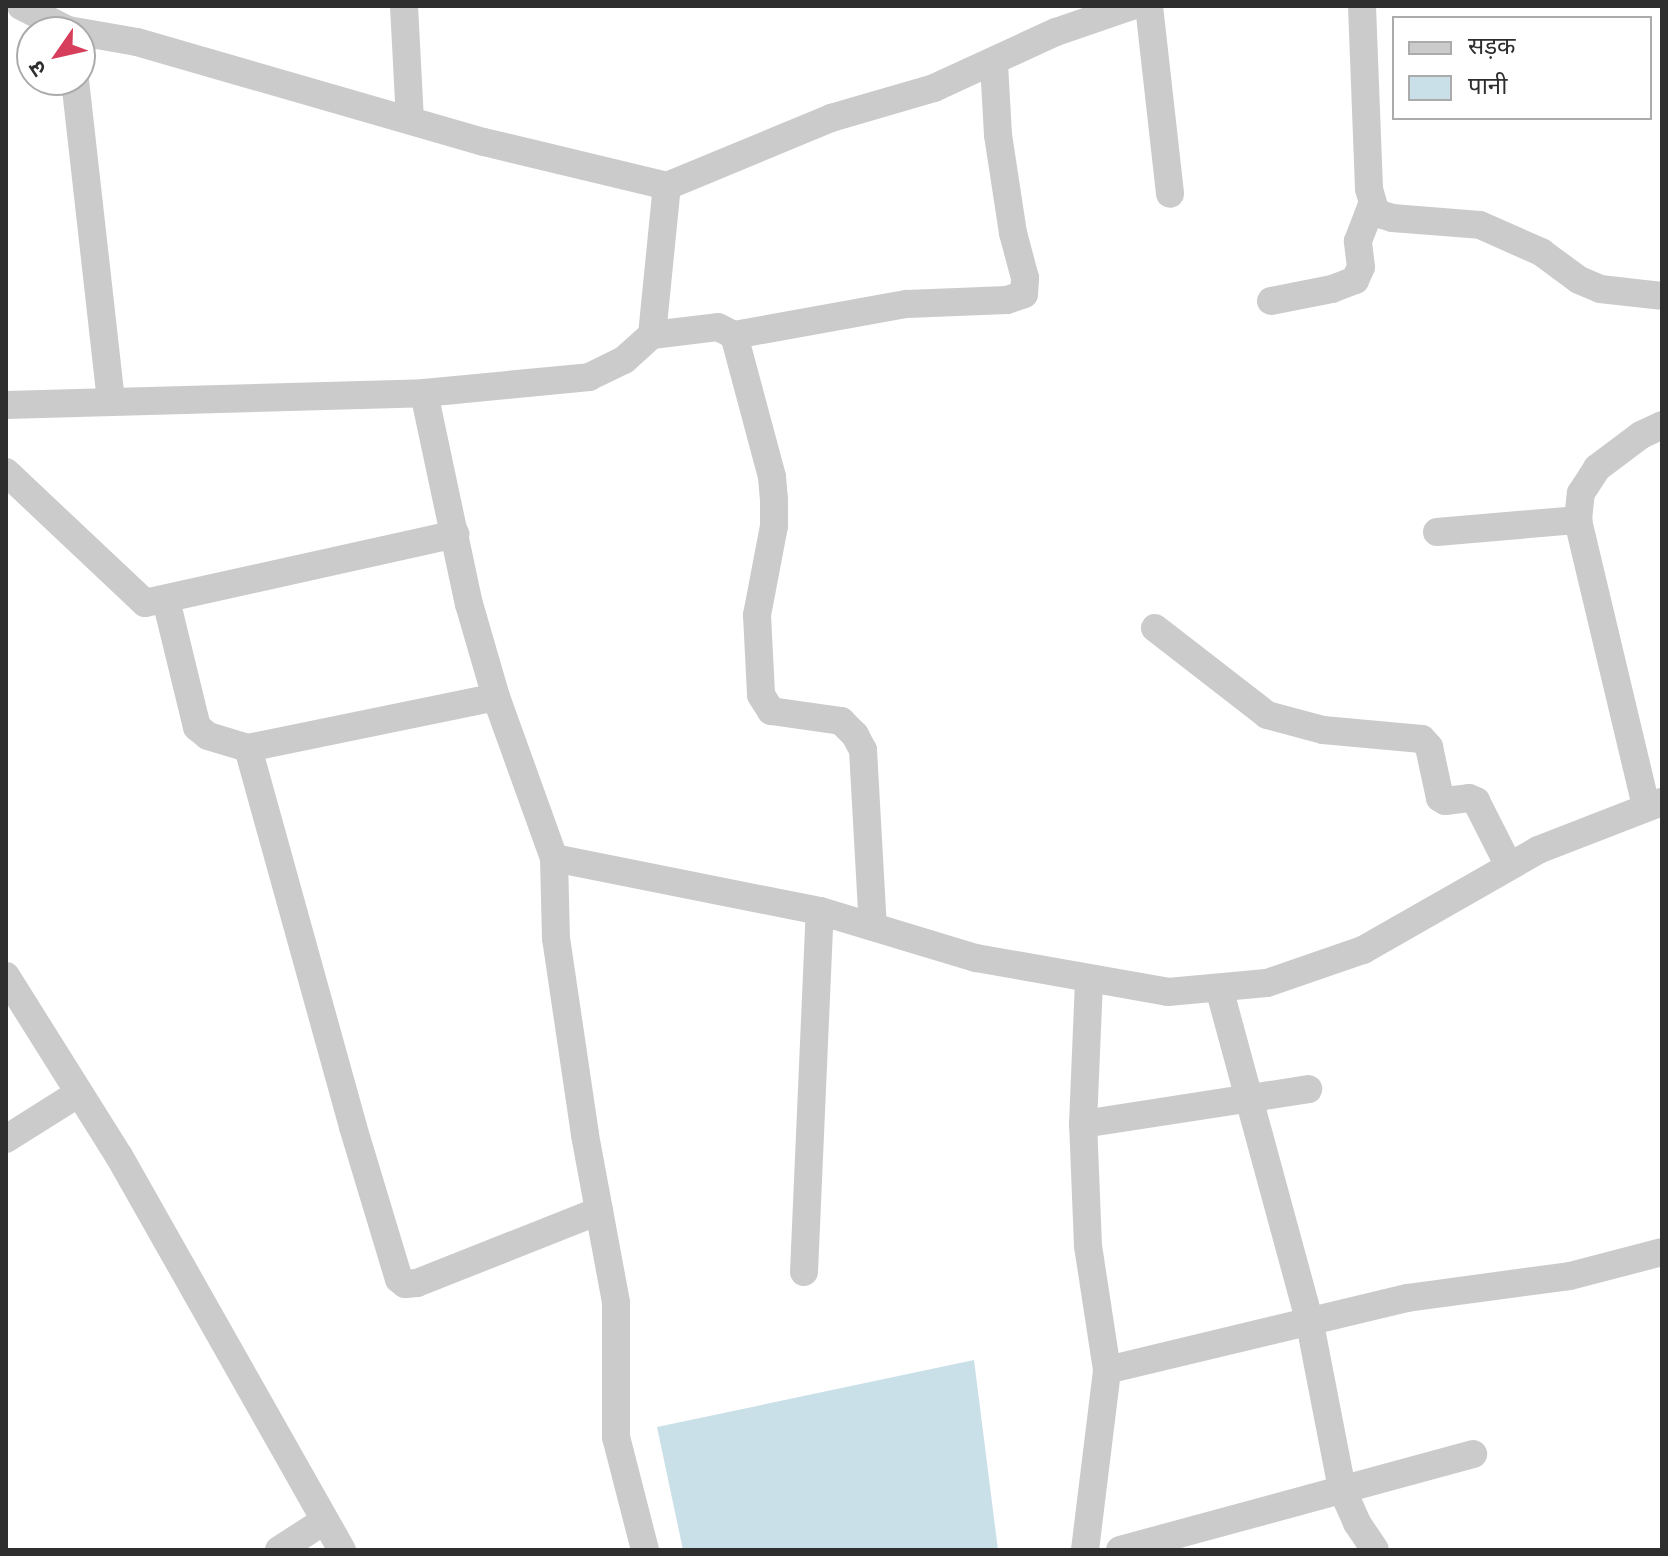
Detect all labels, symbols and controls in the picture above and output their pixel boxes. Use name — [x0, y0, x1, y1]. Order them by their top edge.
north arrow — [16, 16, 96, 96]
legend — [1392, 16, 1652, 120]
text: सड़क — [1468, 32, 1516, 60]
text: उ — [23, 56, 52, 81]
text: पानी — [1468, 72, 1507, 100]

